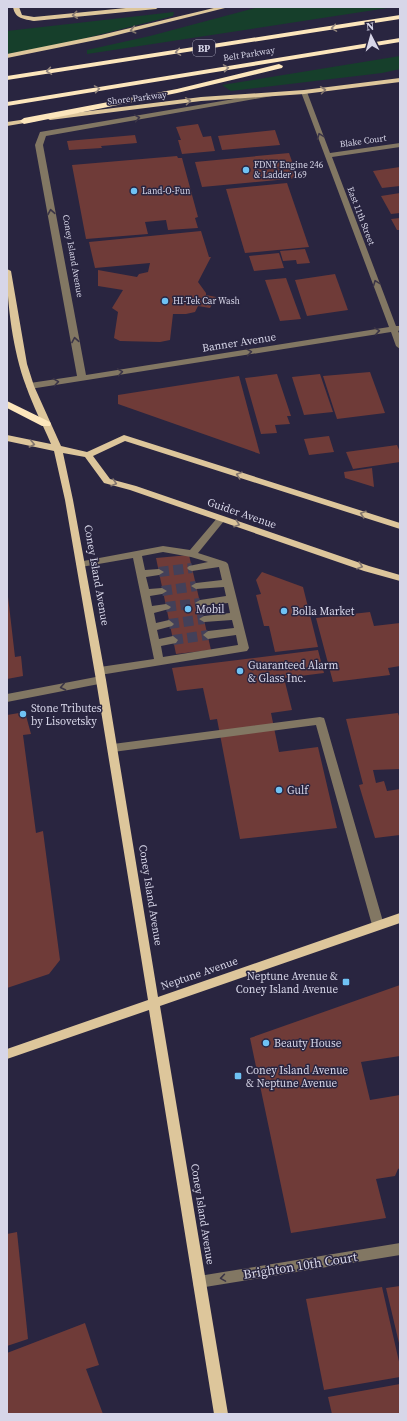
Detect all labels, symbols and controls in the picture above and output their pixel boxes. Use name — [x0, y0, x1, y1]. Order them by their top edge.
one-way arrow — [72, 10, 78, 19]
north arrow — [351, 16, 391, 56]
text: N — [365, 19, 375, 34]
one-way arrow — [331, 23, 337, 32]
one-way arrow — [130, 25, 137, 33]
road number: BP — [193, 40, 215, 56]
street label: Belt Parkway — [222, 44, 276, 64]
one-way arrow — [175, 47, 181, 56]
one-way arrow — [223, 64, 229, 73]
one-way arrow — [46, 67, 52, 75]
one-way arrow — [94, 85, 100, 94]
one-way arrow — [320, 86, 326, 95]
street label: Shore Parkway — [107, 88, 168, 108]
one-way arrow — [185, 96, 191, 105]
one-way arrow — [134, 114, 140, 123]
one-way arrow — [317, 132, 325, 139]
street label: Blake Court — [339, 132, 387, 150]
place label: FDNY Engine 246 & Ladder 169 — [254, 159, 324, 181]
marker: FDNY Engine 246 & Ladder 169 — [241, 165, 251, 175]
place label: Land-O-Fun — [142, 185, 191, 197]
street label: East 11th Street — [344, 185, 378, 247]
marker: Land-O-Fun — [129, 186, 139, 196]
one-way arrow — [48, 209, 56, 215]
street label: Coney Island Avenue — [60, 214, 86, 299]
one-way arrow — [373, 280, 381, 287]
place label: HI-Tek Car Wash — [173, 295, 240, 307]
marker: HI-Tek Car Wash — [160, 296, 170, 306]
one-way arrow — [374, 327, 380, 336]
street label: Banner Avenue — [201, 329, 278, 356]
one-way arrow — [71, 337, 79, 343]
one-way arrow — [245, 348, 252, 357]
one-way arrow — [117, 368, 123, 377]
one-way arrow — [53, 378, 59, 387]
one-way arrow — [29, 439, 36, 447]
one-way arrow — [236, 471, 243, 480]
one-way arrow — [111, 478, 117, 486]
street label: Guider Avenue — [205, 495, 279, 532]
one-way arrow — [359, 510, 366, 519]
one-way arrow — [233, 520, 240, 528]
street label: Coney Island Avenue — [80, 523, 113, 627]
one-way arrow — [356, 561, 363, 570]
place label: Mobil — [196, 602, 225, 617]
marker: Mobil — [183, 604, 193, 614]
place label: Bolla Market — [292, 604, 355, 619]
marker: Bolla Market — [279, 606, 289, 616]
place label: Guaranteed Alarm & Glass Inc. — [248, 658, 338, 686]
marker: Guaranteed Alarm & Glass Inc. — [235, 666, 245, 676]
one-way arrow — [60, 682, 66, 691]
place label: Stone Tributes by Lisovetsky — [31, 701, 102, 729]
marker: Stone Tributes by Lisovetsky — [18, 709, 28, 719]
place label: Gulf — [287, 783, 309, 798]
marker: Gulf — [274, 785, 284, 795]
street label: Coney Island Avenue — [135, 843, 166, 947]
street label: Neptune Avenue — [159, 953, 240, 994]
place label: Neptune Avenue & Coney Island Avenue — [236, 969, 338, 997]
marker: Neptune Avenue & Coney Island Avenue — [341, 977, 351, 987]
place label: Beauty House — [274, 1036, 342, 1051]
marker: Beauty House — [261, 1038, 271, 1048]
place label: Coney Island Avenue & Neptune Avenue — [246, 1063, 349, 1091]
marker: Coney Island Avenue & Neptune Avenue — [233, 1071, 243, 1081]
street label: Coney Island Avenue — [187, 1162, 218, 1266]
street label: Brighton 10th Court — [242, 1248, 359, 1283]
one-way arrow — [220, 1273, 226, 1281]

